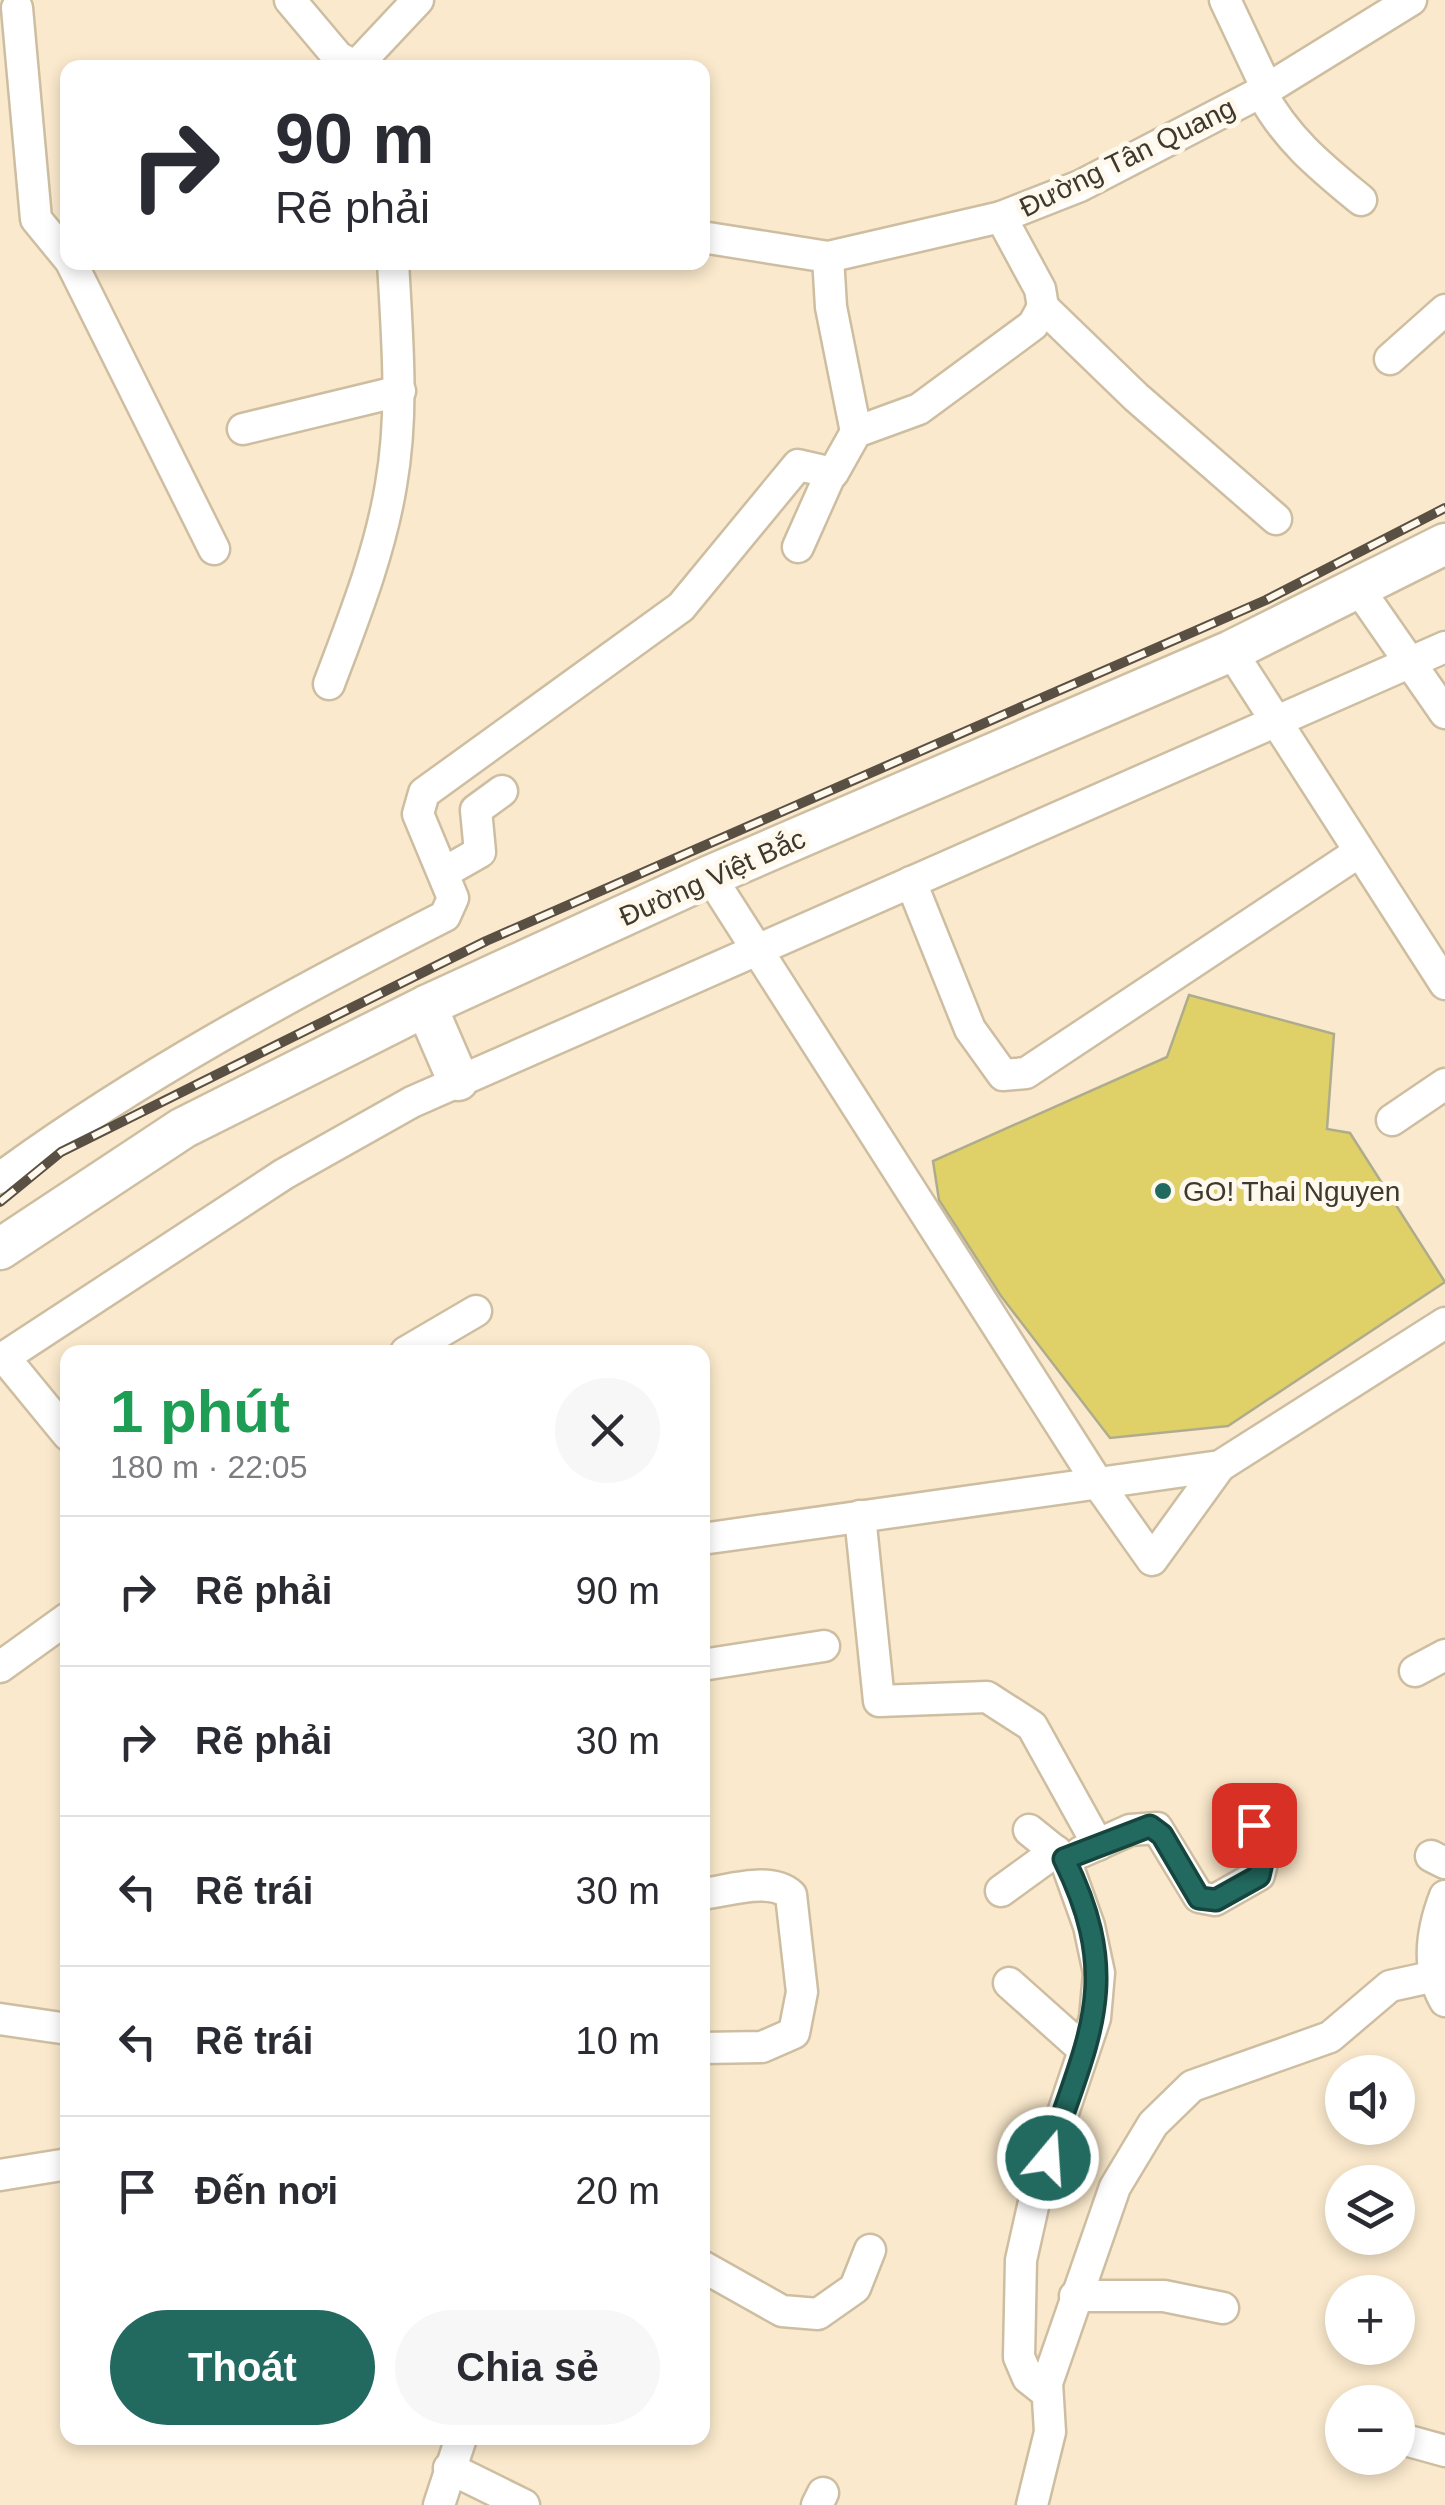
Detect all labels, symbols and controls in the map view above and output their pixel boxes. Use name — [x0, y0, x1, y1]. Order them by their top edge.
street label: Đường Tân Quang — [1014, 92, 1240, 223]
icon: right — [110, 100, 240, 230]
text: 90 m — [275, 100, 435, 178]
text: Rẽ phải — [275, 182, 430, 233]
street label: Đường Việt Bắc — [615, 823, 810, 932]
place label: GO! Thai Nguyen — [1183, 1176, 1400, 1207]
marker: GO! Thai Nguyen — [1152, 1180, 1174, 1202]
text: 1 phút — [110, 1378, 290, 1445]
button: close — [555, 1378, 660, 1483]
text: 180 m · 22:05 — [110, 1449, 307, 1485]
icon: right — [110, 1564, 165, 1619]
text: Rẽ phải — [195, 1570, 332, 1612]
text: 90 m — [576, 1570, 660, 1612]
icon: right — [110, 1714, 165, 1769]
text: Rẽ phải — [195, 1720, 332, 1762]
text: 30 m — [576, 1720, 660, 1762]
pin — [1212, 1783, 1297, 1868]
icon: arrive — [1227, 1798, 1282, 1853]
icon: left — [110, 1864, 165, 1919]
text: Rẽ trái — [195, 1870, 313, 1912]
text: 30 m — [576, 1870, 660, 1912]
icon: left — [110, 2014, 165, 2069]
text: Rẽ trái — [195, 2020, 313, 2062]
text: 10 m — [576, 2020, 660, 2062]
map controls — [1325, 2055, 1415, 2475]
button: sound — [1325, 2055, 1415, 2145]
position arrow — [996, 2106, 1100, 2210]
icon: arrive — [110, 2164, 165, 2219]
button: layers — [1325, 2165, 1415, 2255]
text: Đến nơi — [195, 2170, 338, 2212]
text: 20 m — [576, 2170, 660, 2212]
button: + — [1325, 2275, 1415, 2365]
button: Thoát — [110, 2310, 375, 2425]
button: Chia sẻ — [395, 2310, 660, 2425]
button: − — [1325, 2385, 1415, 2475]

